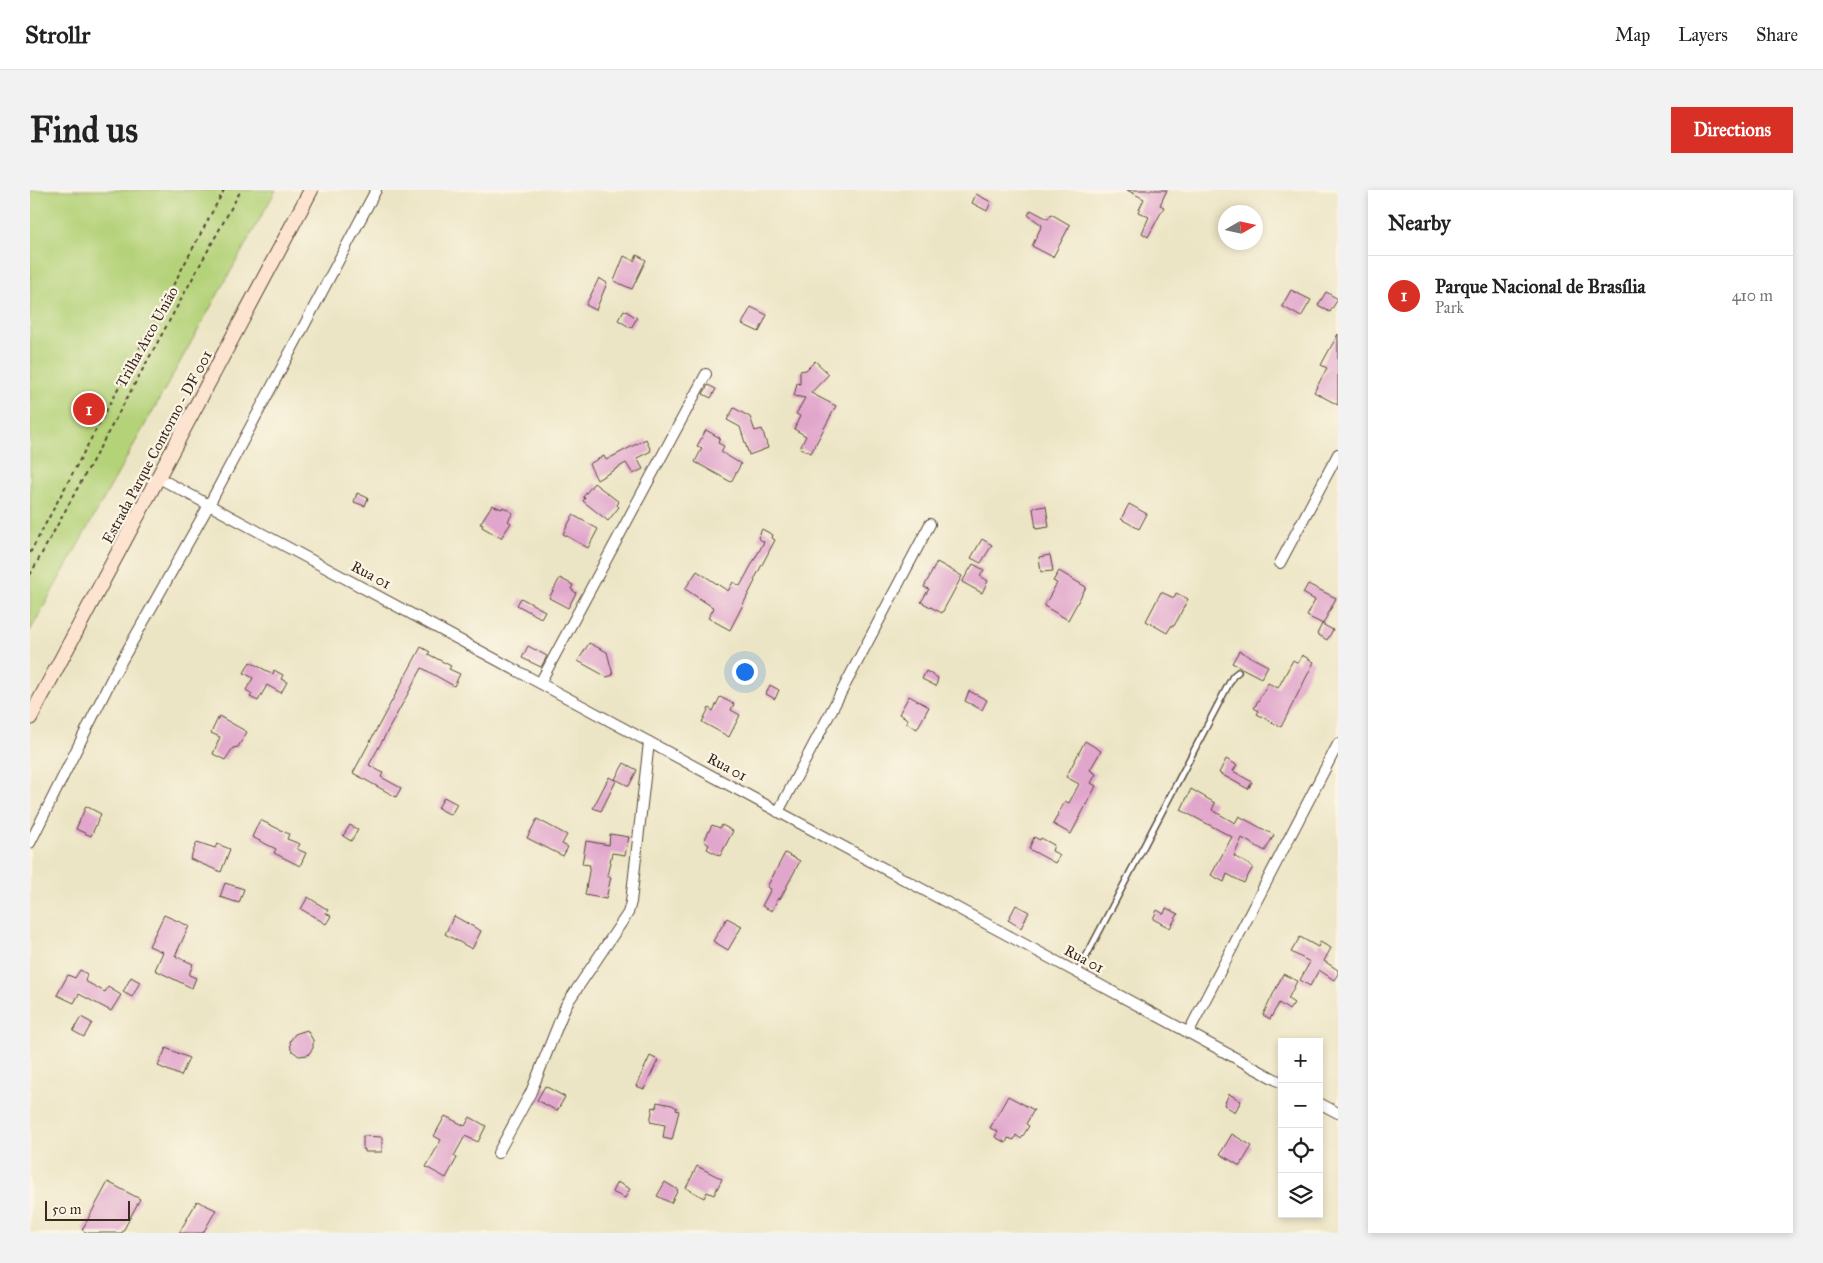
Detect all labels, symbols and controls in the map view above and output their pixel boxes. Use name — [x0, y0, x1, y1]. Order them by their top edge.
text: Strollr — [25, 20, 90, 50]
text: Map — [1615, 24, 1650, 46]
text: Layers — [1678, 24, 1728, 46]
text: Share — [1756, 24, 1798, 46]
button: Directions — [1671, 107, 1793, 153]
text: Find us — [30, 109, 138, 152]
north arrow — [1218, 205, 1263, 250]
text: Nearby — [1388, 210, 1451, 236]
text: Parque Nacional de Brasília — [1435, 275, 1646, 298]
street label: Trilha Arco União — [112, 283, 182, 390]
text: 1 — [1401, 286, 1407, 305]
text: 410 m — [1732, 286, 1773, 305]
text: Park — [1435, 298, 1464, 317]
street label: Estrada Parque Contorno - DF 001 — [98, 347, 217, 547]
pin: 1 — [73, 390, 105, 428]
street label: Rua 01 — [348, 557, 394, 593]
your location — [732, 659, 758, 685]
street label: Rua 01 — [704, 749, 750, 785]
street label: Rua 01 — [1061, 941, 1107, 977]
map controls — [1278, 1038, 1323, 1218]
button: + — [1278, 1038, 1323, 1083]
button: − — [1278, 1083, 1323, 1128]
button: locate — [1278, 1128, 1323, 1173]
button: layers — [1278, 1173, 1323, 1218]
scale bar — [45, 1198, 130, 1221]
text: 50 m — [52, 1201, 81, 1218]

